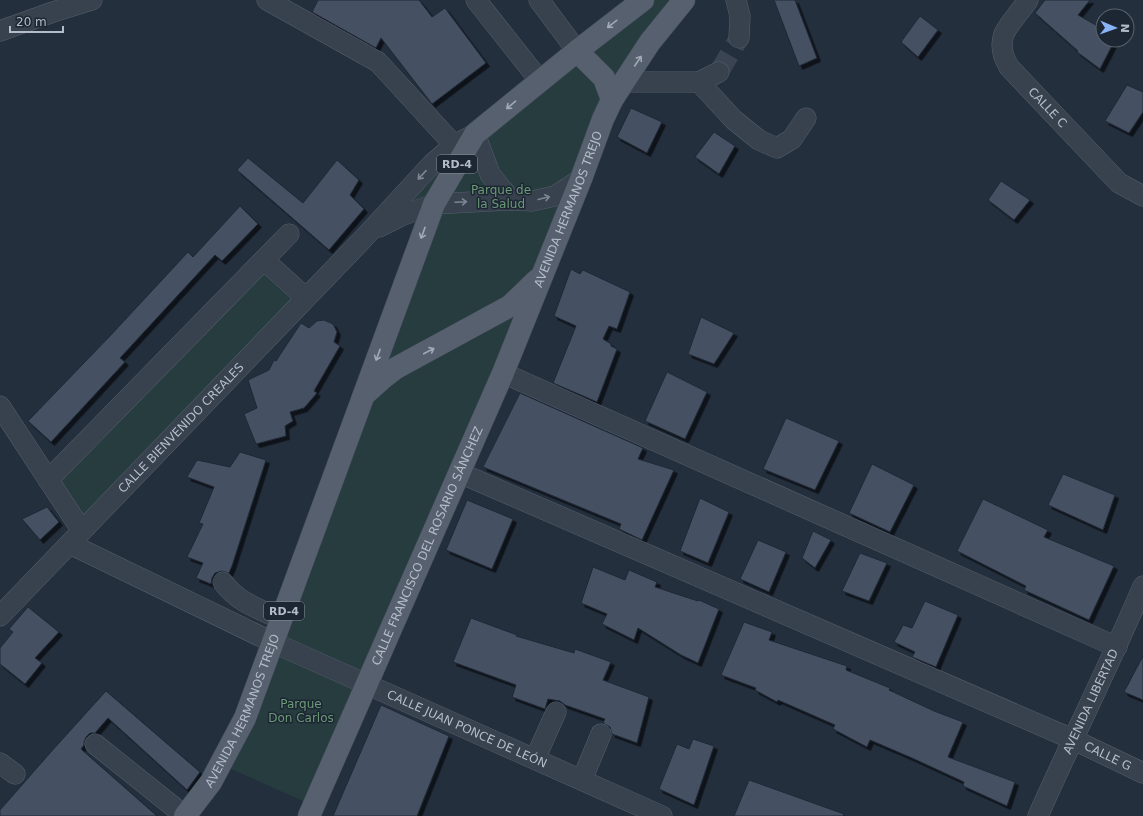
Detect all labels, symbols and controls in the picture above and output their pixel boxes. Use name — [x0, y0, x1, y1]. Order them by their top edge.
scale bar — [10, 8, 63, 34]
north arrow — [1095, 8, 1135, 48]
text: 20 m — [16, 15, 47, 29]
one-way arrow — [607, 19, 618, 28]
text: N — [1118, 23, 1131, 33]
one-way arrow — [634, 56, 642, 67]
street label: CALLE C — [1025, 85, 1070, 130]
one-way arrow — [505, 101, 516, 109]
street label: AVENIDA HERMANOS TREJO — [531, 129, 605, 289]
road number: RD-4 — [437, 155, 477, 173]
one-way arrow — [418, 170, 427, 180]
park label: Parque de la Salud — [471, 183, 531, 211]
one-way arrow — [537, 194, 550, 202]
one-way arrow — [454, 199, 467, 206]
one-way arrow — [419, 226, 426, 239]
one-way arrow — [423, 346, 435, 354]
one-way arrow — [374, 348, 381, 361]
street label: CALLE BIENVENIDO CREALES — [115, 360, 247, 496]
street label: CALLE FRANCISCO DEL ROSARIO SÁNCHEZ — [369, 424, 486, 667]
road number: RD-4 — [264, 602, 304, 620]
street label: AVENIDA HERMANOS TREJO — [202, 632, 282, 790]
street label: AVENIDA LIBERTAD — [1060, 647, 1121, 756]
street label: CALLE JUAN PONCE DE LEÓN — [385, 687, 549, 771]
park label: Parque Don Carlos — [268, 697, 334, 725]
street label: CALLE G — [1082, 739, 1134, 773]

